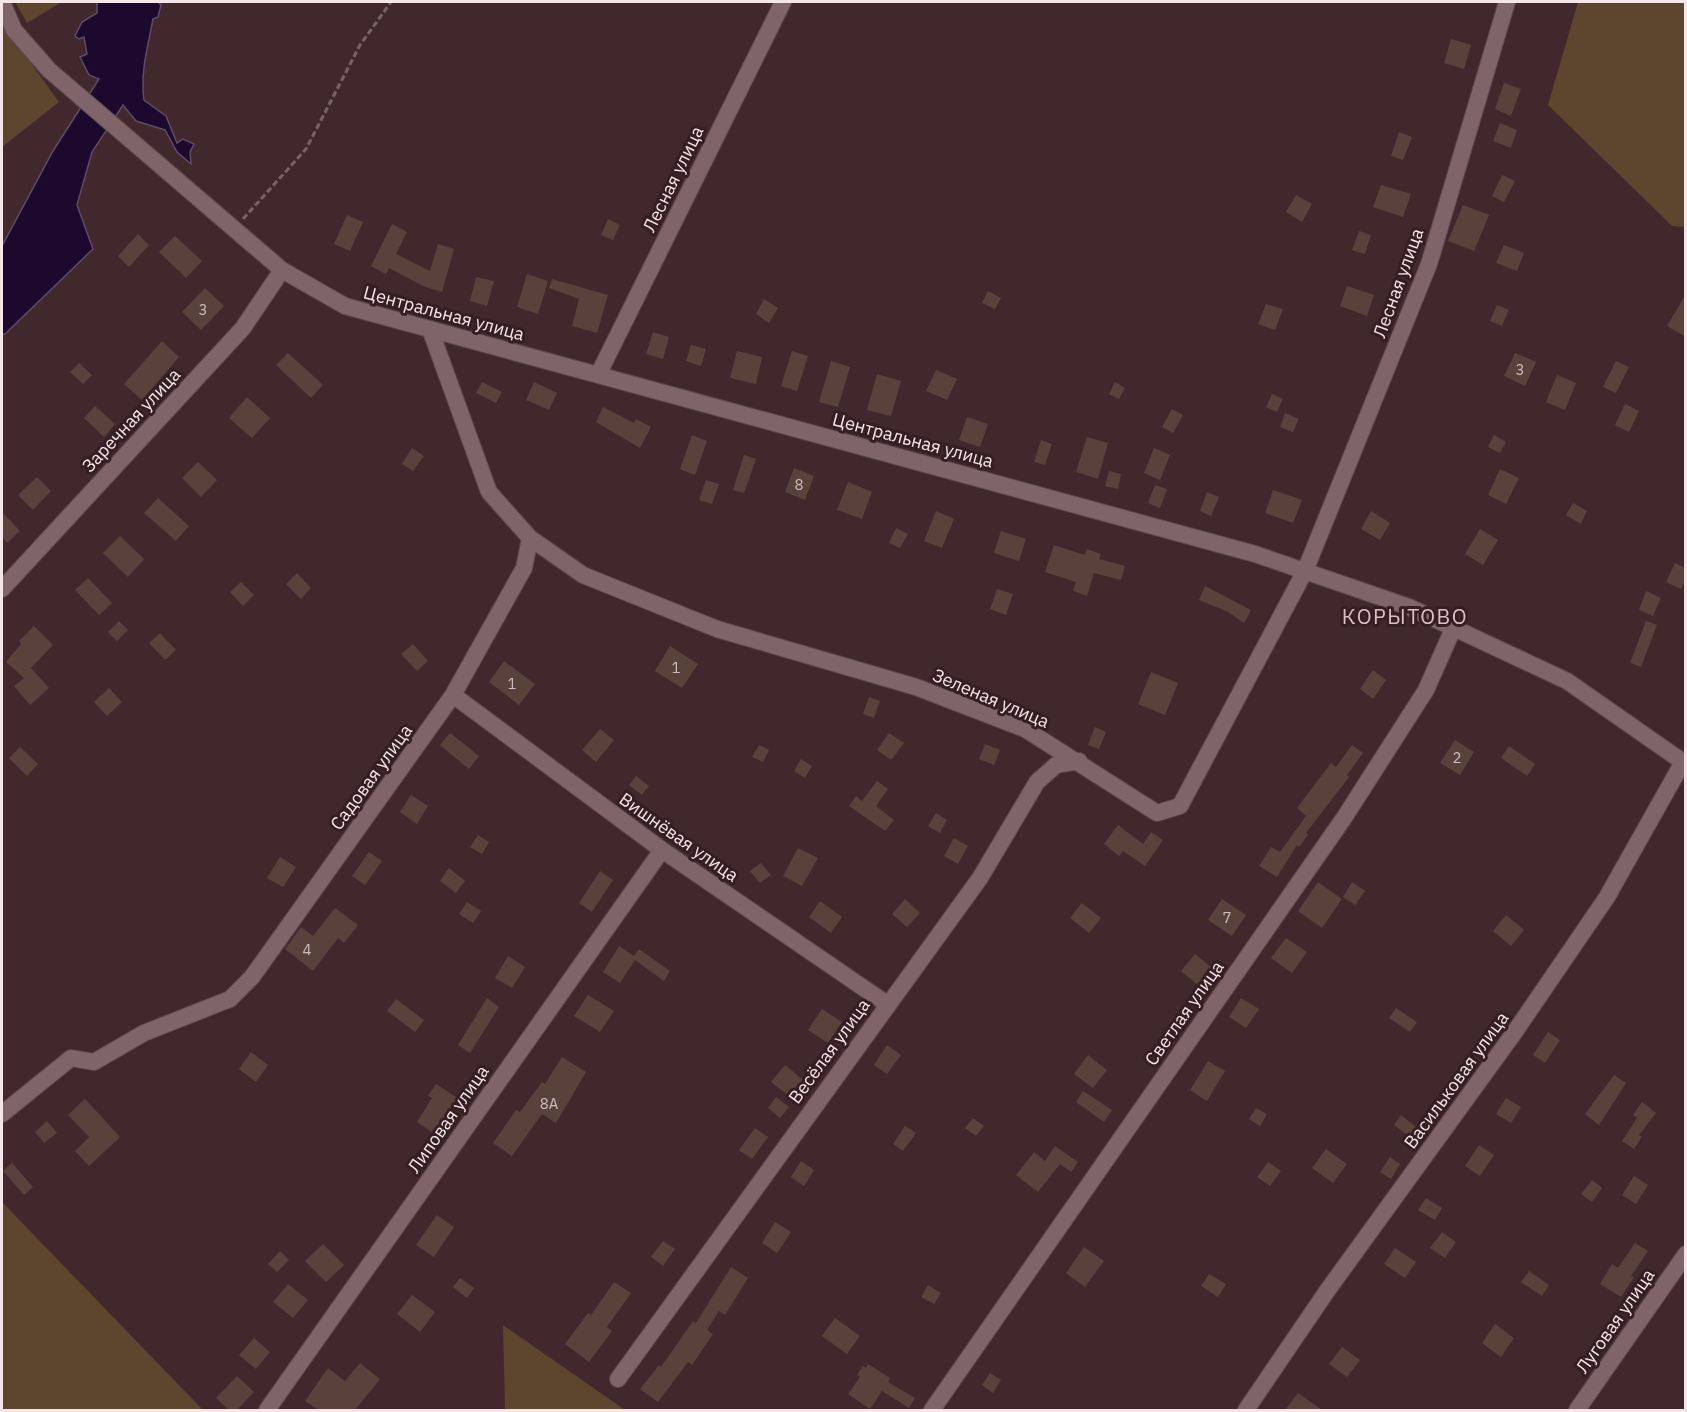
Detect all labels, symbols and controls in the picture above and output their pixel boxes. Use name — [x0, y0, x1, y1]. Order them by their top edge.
street label: Лесная улица — [637, 122, 709, 236]
street label: Лесная улица — [1367, 225, 1429, 341]
street label: Центральная улица — [361, 280, 527, 346]
house number: 3 — [198, 300, 208, 319]
house number: 3 — [1515, 360, 1525, 379]
street label: Заречная улица — [77, 363, 185, 477]
street label: Центральная улица — [830, 407, 996, 473]
house number: 8 — [794, 475, 804, 494]
district label: КОРЫТОВО — [1342, 602, 1468, 630]
house number: 1 — [671, 658, 681, 677]
street label: Зеленая улица — [929, 663, 1053, 733]
house number: 1 — [507, 674, 517, 693]
street label: Садовая улица — [325, 719, 417, 834]
house number: 2 — [1452, 748, 1462, 767]
street label: Вишнёвая улица — [615, 787, 743, 887]
house number: 7 — [1222, 908, 1232, 927]
house number: 4 — [302, 940, 312, 959]
street label: Светлая улица — [1139, 956, 1229, 1070]
street label: Весёлая улица — [783, 994, 875, 1108]
street label: Васильковая улица — [1399, 1007, 1514, 1153]
street label: Липовая улица — [402, 1060, 494, 1177]
house number: 8А — [540, 1094, 559, 1113]
street label: Луговая улица — [1571, 1264, 1660, 1378]

